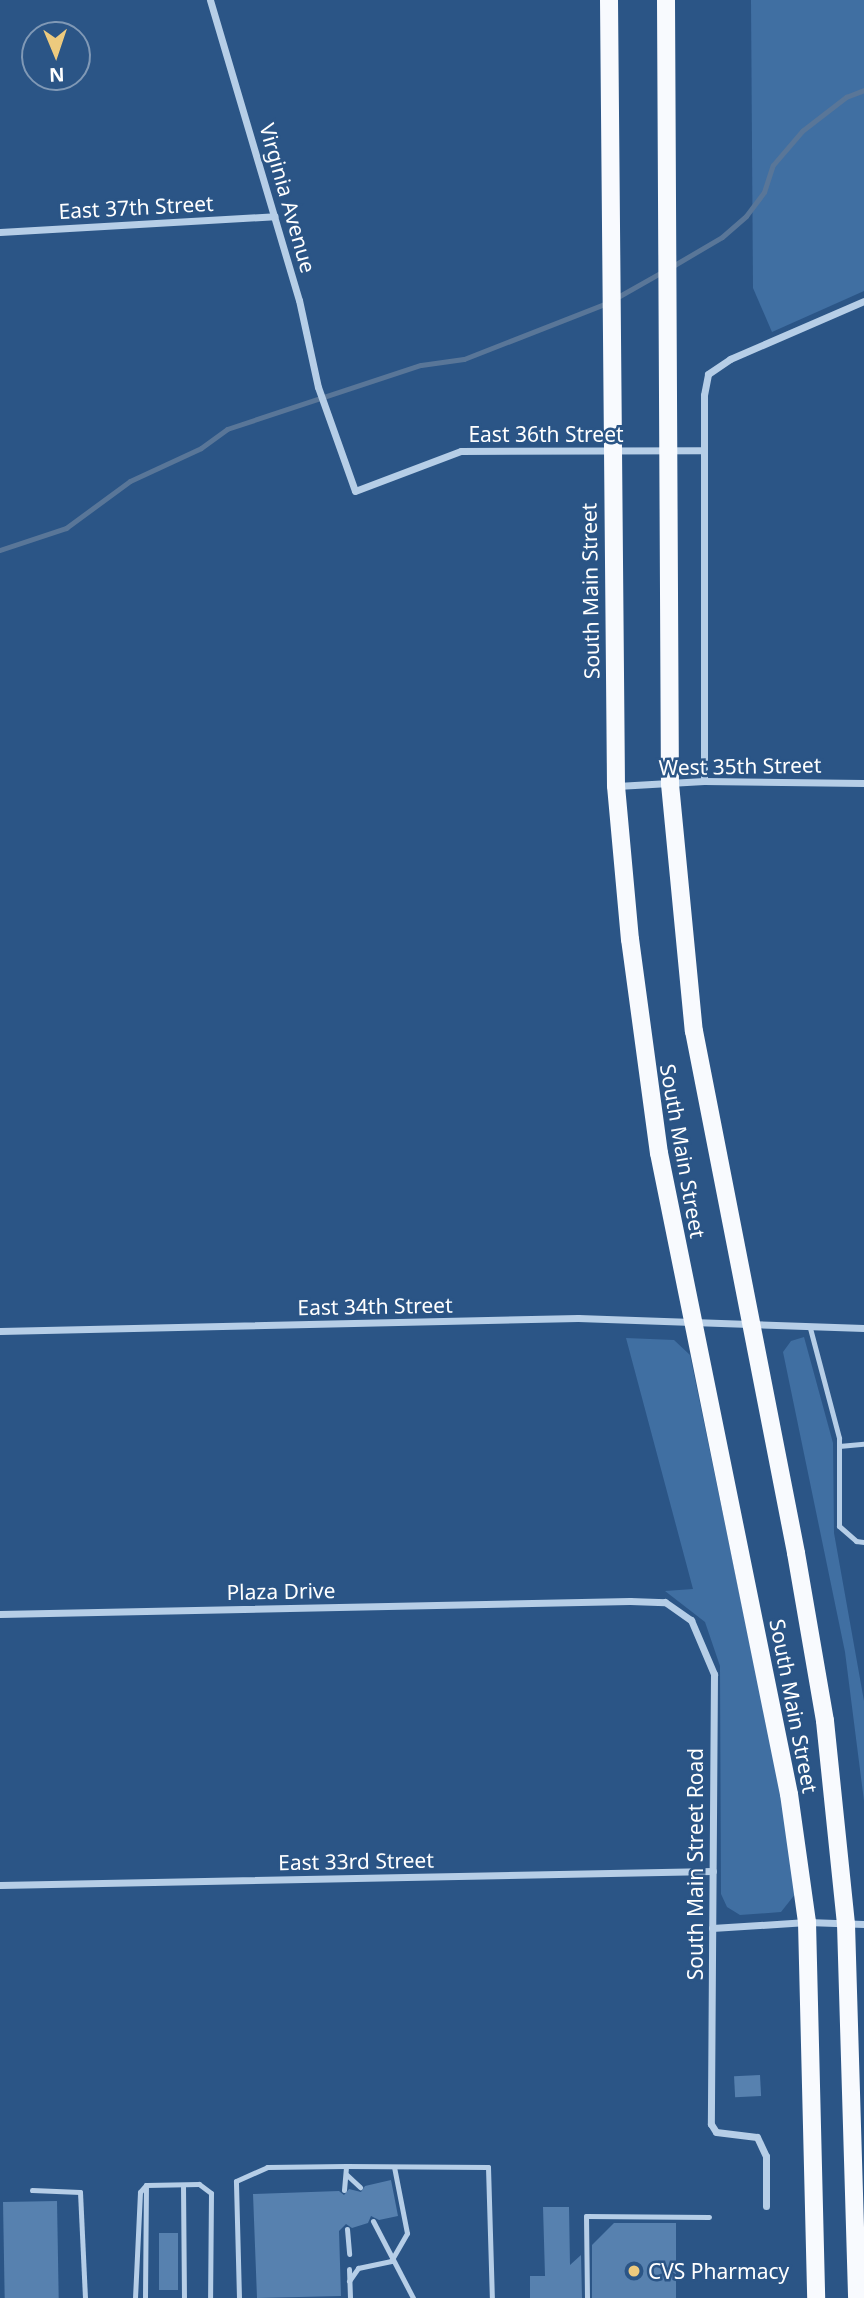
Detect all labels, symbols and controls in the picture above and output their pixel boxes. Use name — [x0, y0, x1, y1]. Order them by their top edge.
north arrow — [21, 21, 91, 91]
text: N — [48, 62, 65, 88]
street label: Virginia Avenue — [255, 120, 321, 276]
street label: East 37th Street — [58, 190, 214, 224]
street label: East 36th Street — [468, 421, 624, 447]
street label: South Main Street — [576, 503, 604, 679]
street label: West 35th Street — [658, 752, 822, 780]
street label: South Main Street — [655, 1062, 711, 1240]
street label: East 34th Street — [297, 1292, 453, 1320]
street label: Plaza Drive — [226, 1577, 336, 1605]
street label: South Main Street — [765, 1617, 823, 1795]
street label: South Main Street Road — [682, 1748, 708, 1980]
street label: East 33rd Street — [278, 1847, 434, 1875]
place label: CVS Pharmacy — [648, 2258, 789, 2284]
marker: CVS Pharmacy — [626, 2263, 642, 2279]

